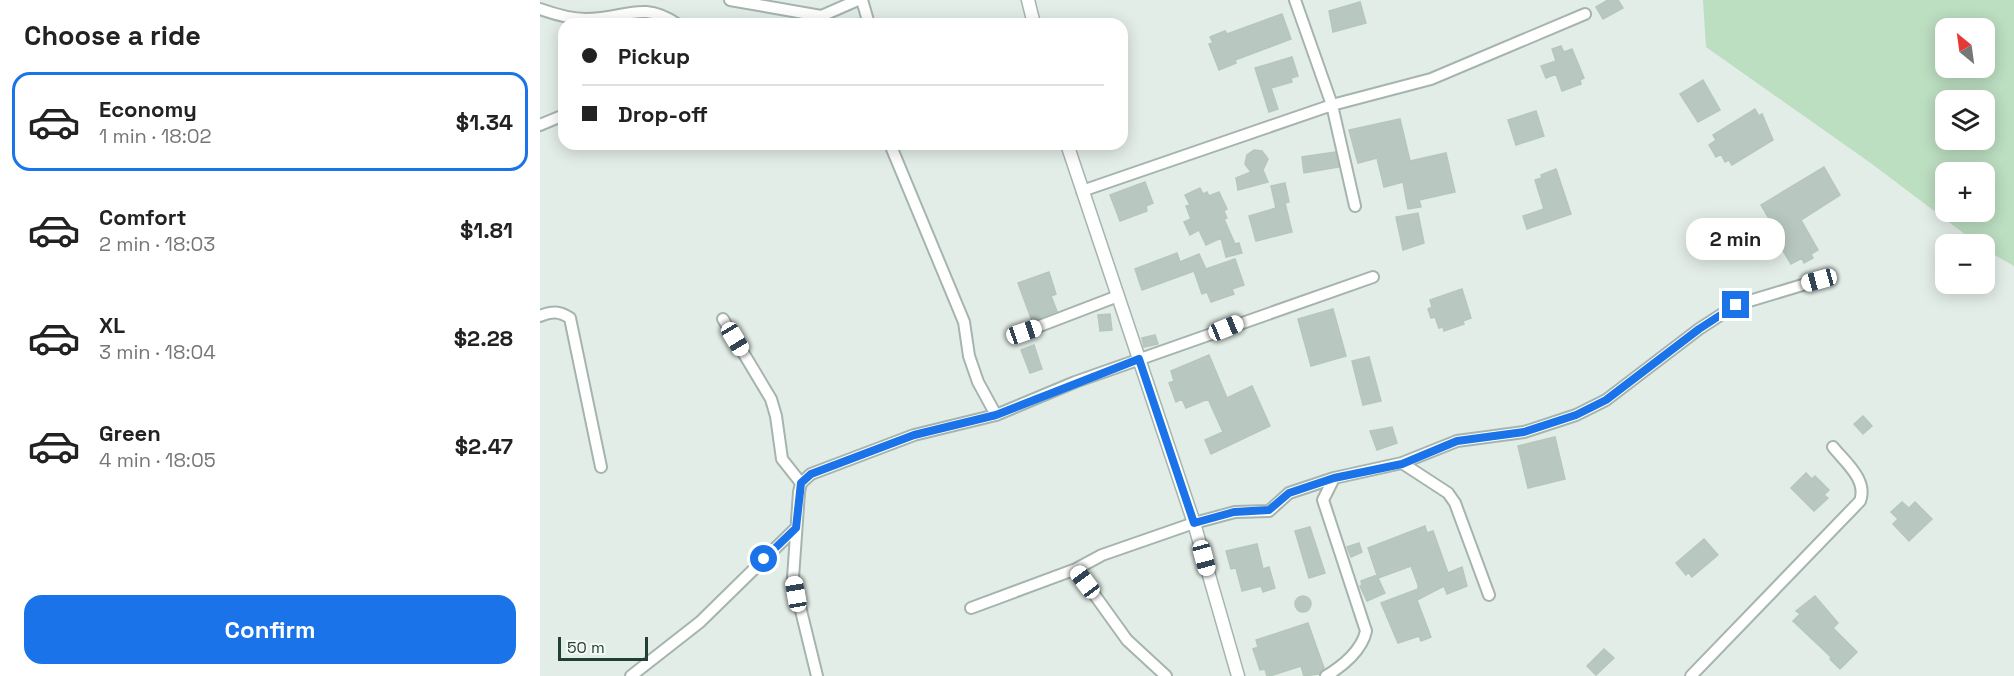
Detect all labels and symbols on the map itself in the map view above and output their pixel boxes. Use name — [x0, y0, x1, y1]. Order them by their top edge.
north arrow — [1935, 18, 1995, 78]
callout: 2 min — [1686, 218, 1786, 260]
car — [1799, 267, 1839, 293]
route end — [1722, 291, 1749, 318]
car — [1206, 313, 1246, 343]
car — [1004, 318, 1044, 346]
car — [718, 319, 752, 359]
car — [1191, 538, 1217, 578]
route start — [750, 545, 777, 572]
car — [1067, 562, 1103, 602]
car — [784, 575, 808, 613]
scale bar — [558, 634, 648, 662]

